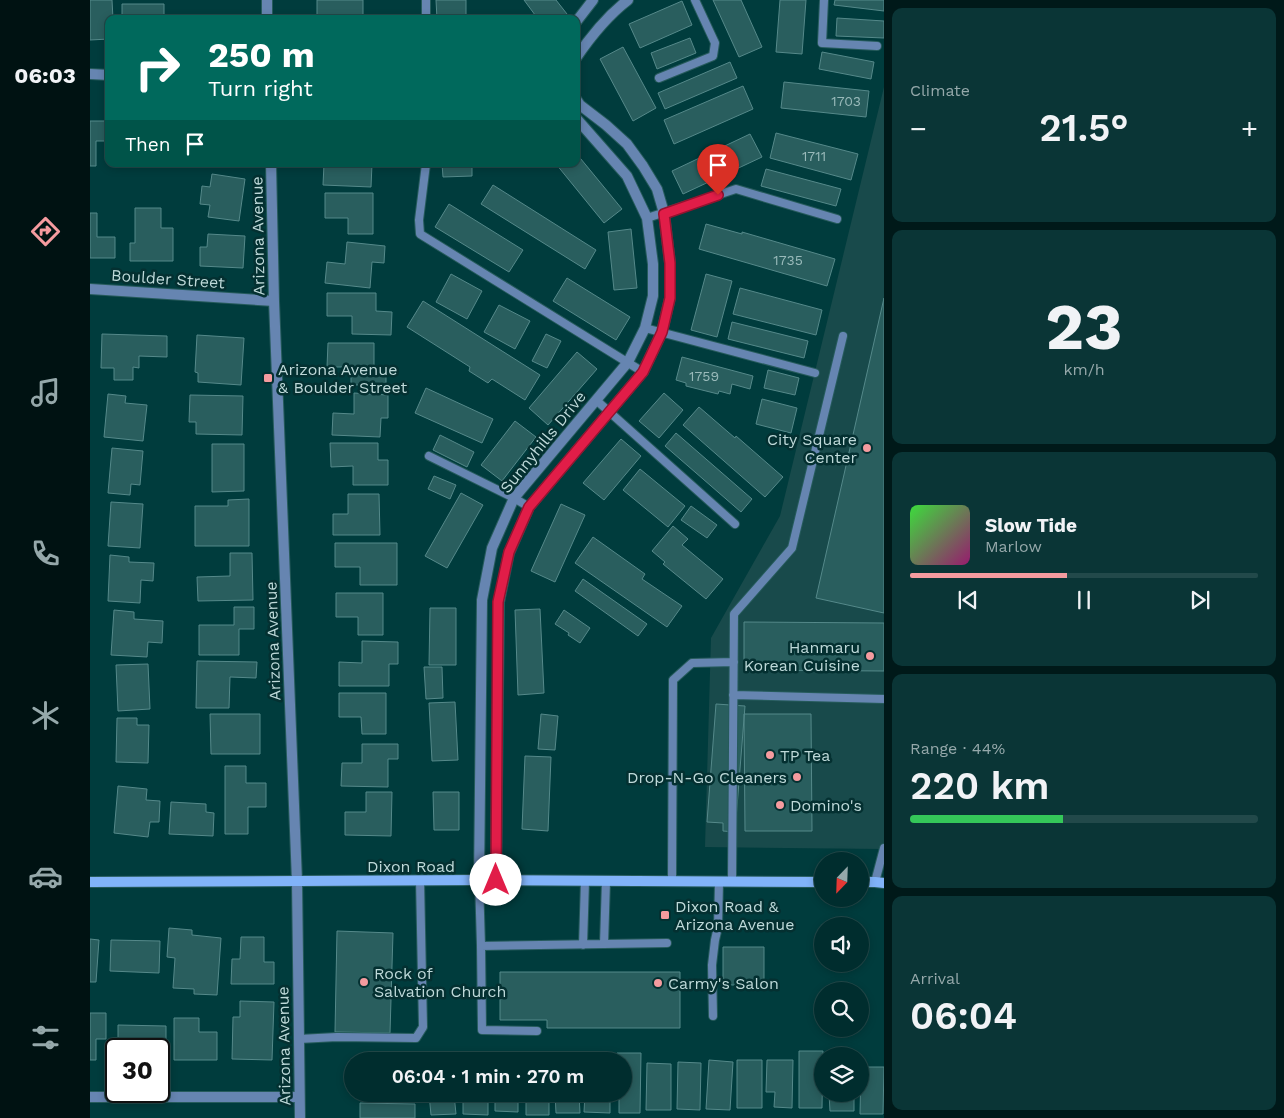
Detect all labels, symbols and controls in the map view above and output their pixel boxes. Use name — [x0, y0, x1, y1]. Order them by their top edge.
text: 250 m — [208, 34, 315, 76]
icon: right — [125, 35, 190, 100]
text: 06:03 — [14, 63, 76, 88]
text: Turn right — [208, 76, 313, 101]
text: Climate — [910, 81, 970, 100]
house number: 1703 — [831, 93, 861, 109]
text: 21.5° — [1039, 106, 1129, 150]
text: − — [910, 112, 927, 145]
text: + — [1241, 112, 1258, 145]
icon: arrive — [181, 130, 209, 158]
text: Then — [125, 133, 171, 156]
pin — [697, 144, 739, 195]
house number: 1711 — [802, 148, 826, 164]
icon: arrive — [704, 151, 732, 179]
street label: Arizona Avenue — [247, 176, 269, 296]
icon: directions — [28, 214, 63, 249]
house number: 1735 — [773, 252, 803, 268]
street label: Boulder Street — [111, 266, 226, 292]
text: 23 — [1045, 289, 1123, 365]
place label: Arizona Avenue & Boulder Street — [278, 360, 408, 397]
text: km/h — [1063, 360, 1105, 379]
house number: 1759 — [689, 368, 719, 384]
marker: Arizona Avenue & Boulder Street — [262, 372, 274, 384]
icon: music — [28, 375, 63, 410]
street label: Sunnyhills Drive — [496, 387, 590, 497]
place label: City Square Center — [767, 430, 857, 467]
marker: City Square Center — [861, 442, 873, 454]
text: Slow Tide — [985, 514, 1077, 537]
icon: phone — [28, 536, 63, 571]
text: Marlow — [985, 537, 1042, 556]
street label: Arizona Avenue — [261, 581, 285, 701]
icon: previous — [954, 586, 982, 614]
icon: pause — [1070, 586, 1098, 614]
icon: next — [1186, 586, 1214, 614]
place label: Hanmaru Korean Cuisine — [744, 638, 860, 675]
marker: Hanmaru Korean Cuisine — [864, 650, 876, 662]
icon: climate — [28, 698, 63, 733]
text: Range · 44% — [910, 739, 1005, 758]
place label: TP Tea — [780, 746, 830, 765]
marker: TP Tea — [764, 749, 776, 761]
text: 220 km — [910, 764, 1050, 808]
place label: Drop-N-Go Cleaners — [627, 768, 787, 787]
marker: Drop-N-Go Cleaners — [791, 771, 803, 783]
place label: Domino's — [790, 796, 862, 815]
marker: Domino's — [774, 799, 786, 811]
north arrow — [814, 852, 869, 908]
map controls — [814, 852, 869, 1102]
position arrow — [469, 853, 521, 905]
street label: Dixon Road — [367, 857, 455, 876]
icon: car — [28, 859, 63, 894]
place label: Dixon Road & Arizona Avenue — [675, 897, 794, 934]
marker: Dixon Road & Arizona Avenue — [659, 909, 671, 921]
button: sound — [814, 917, 869, 972]
place label: Rock of Salvation Church — [374, 964, 506, 1001]
text: Arrival — [910, 969, 960, 988]
place label: Carmy's Salon — [668, 974, 779, 993]
marker: Rock of Salvation Church — [358, 976, 370, 988]
marker: Carmy's Salon — [652, 977, 664, 989]
button: search — [814, 982, 869, 1037]
street label: Arizona Avenue — [273, 986, 295, 1106]
text: 06:04 — [910, 994, 1017, 1038]
icon: filters — [28, 1020, 63, 1055]
speed limit sign: 30 — [105, 1038, 170, 1103]
button: layers — [814, 1047, 869, 1102]
text: 06:04 · 1 min · 270 m — [392, 1065, 584, 1088]

